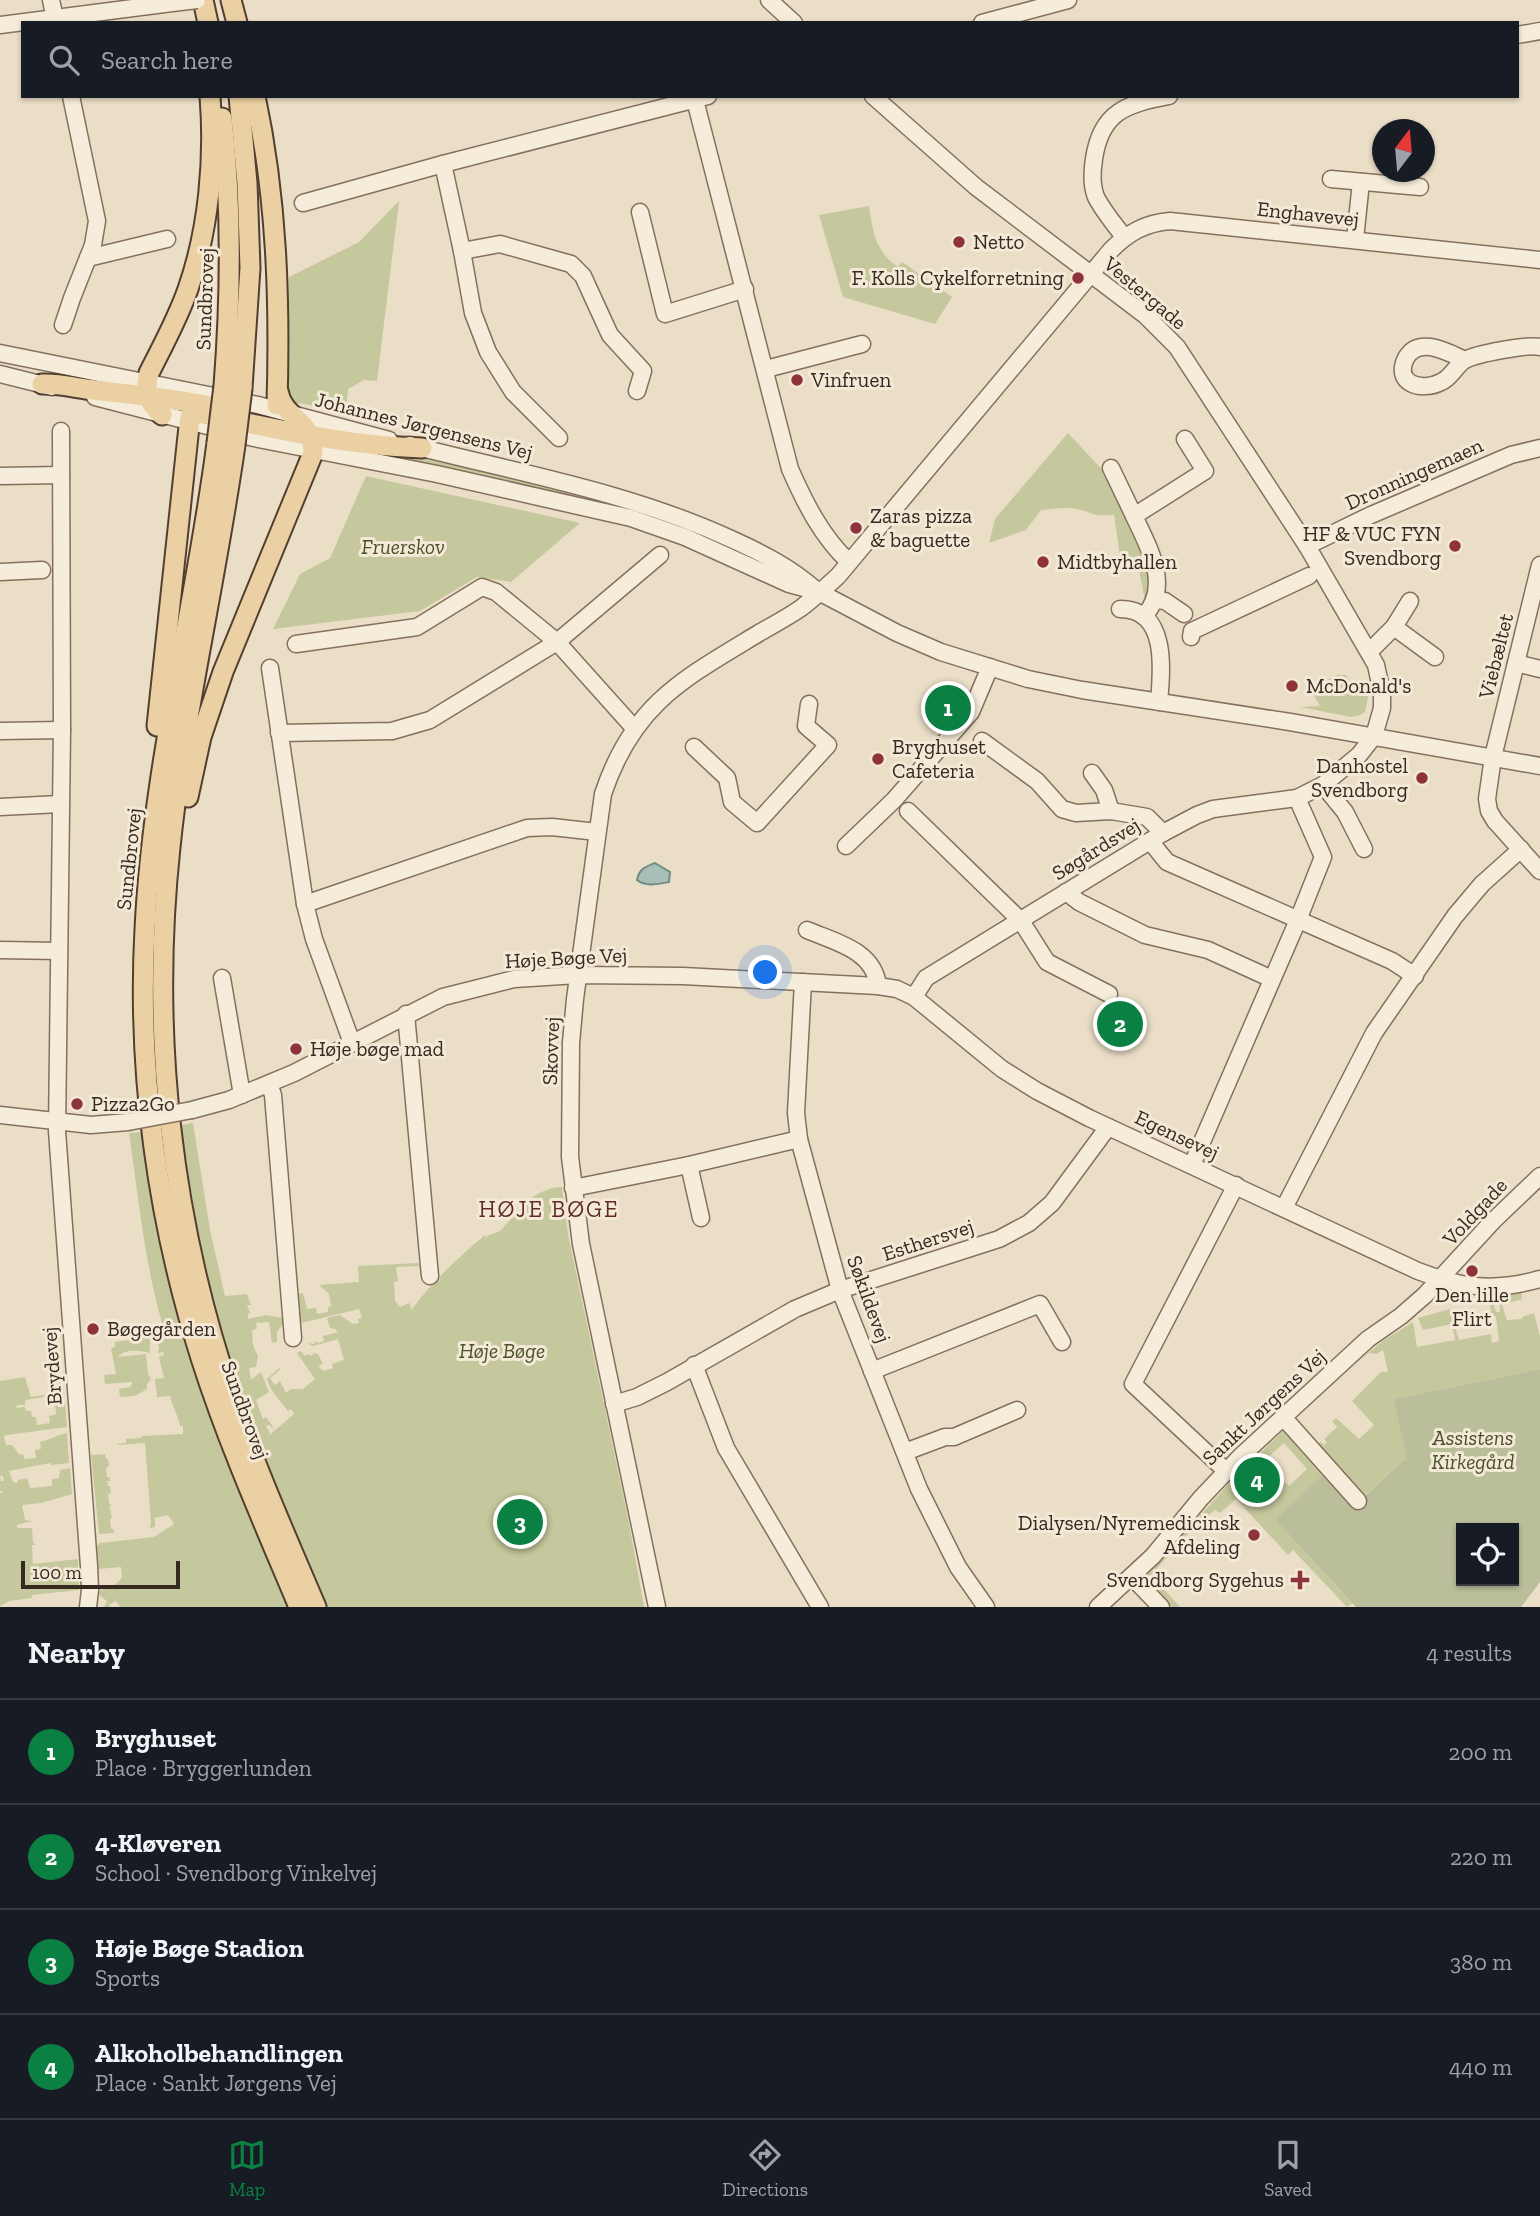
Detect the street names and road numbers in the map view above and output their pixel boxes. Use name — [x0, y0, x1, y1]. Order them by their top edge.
street label: Enghavevej — [1256, 196, 1360, 232]
street label: Sundbrovej — [190, 247, 220, 351]
street label: Vestergade — [1098, 250, 1192, 335]
street label: Johannes Jørgensens Vej — [313, 386, 535, 466]
street label: Dronningemaen — [1341, 432, 1486, 515]
street label: Viebæltet — [1473, 610, 1518, 702]
street label: Sundbrovej — [111, 807, 147, 911]
street label: Søgårdsvej — [1047, 812, 1145, 886]
street label: Høje Bøge Vej — [504, 942, 628, 974]
street label: Skovvej — [537, 1016, 565, 1086]
street label: Egensevej — [1131, 1104, 1223, 1166]
street label: Voldgade — [1436, 1173, 1512, 1251]
street label: Esthersvej — [879, 1213, 977, 1267]
street label: Søkildevej — [841, 1252, 897, 1346]
street label: Brydevej — [36, 1326, 68, 1406]
street label: Sankt Jørgens Vej — [1197, 1343, 1331, 1471]
street label: Sundbrovej — [215, 1357, 275, 1463]

